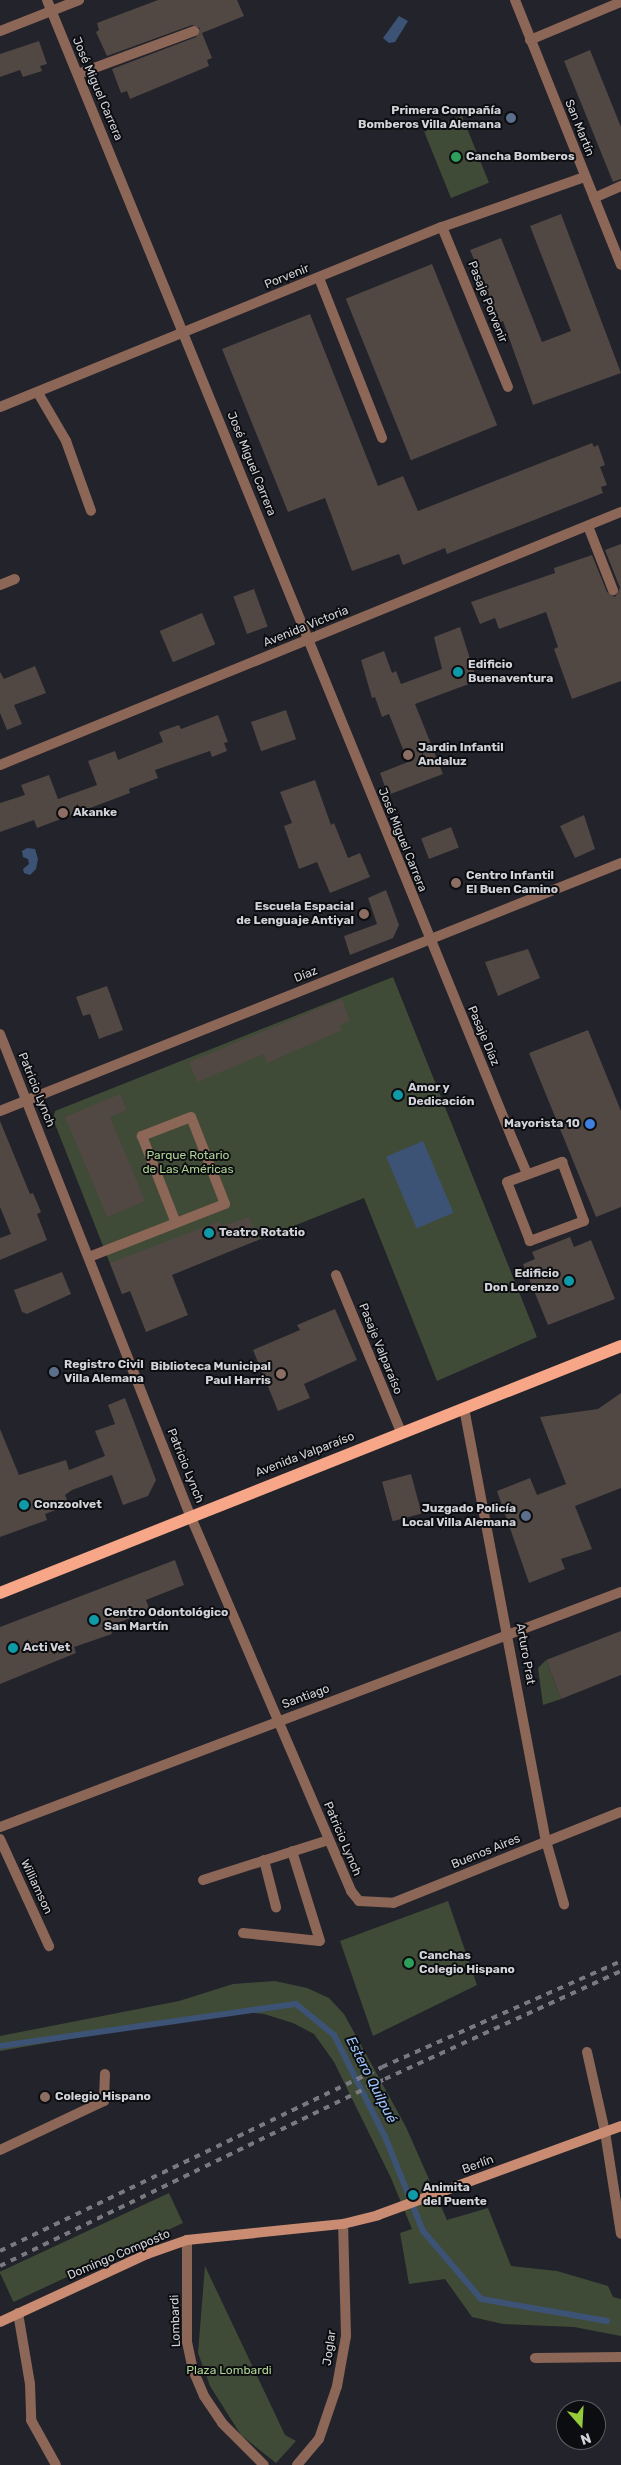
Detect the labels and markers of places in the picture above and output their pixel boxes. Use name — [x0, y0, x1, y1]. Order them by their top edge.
place label: Primera Compañía Bomberos Villa Alemana — [357, 104, 501, 132]
marker: Primera Compañía Bomberos Villa Alemana — [505, 112, 517, 124]
place label: Cancha Bomberos — [466, 150, 575, 164]
marker: Cancha Bomberos — [450, 151, 462, 163]
place label: Edificio Buenaventura — [468, 658, 553, 686]
marker: Edificio Buenaventura — [452, 666, 464, 678]
place label: Jardin Infantil Andaluz — [418, 741, 504, 769]
marker: Jardin Infantil Andaluz — [402, 749, 414, 761]
place label: Akanke — [73, 806, 117, 820]
marker: Akanke — [57, 807, 69, 819]
place label: Centro Infantil El Buen Camino — [466, 869, 558, 897]
marker: Centro Infantil El Buen Camino — [450, 877, 462, 889]
place label: Escuela Espacial de Lenguaje Antiyal — [236, 900, 354, 928]
marker: Escuela Espacial de Lenguaje Antiyal — [358, 908, 370, 920]
place label: Amor y Dedicación — [408, 1081, 474, 1109]
marker: Amor y Dedicación — [392, 1089, 404, 1101]
place label: Mayorista 10 — [504, 1117, 580, 1131]
marker: Mayorista 10 — [584, 1118, 596, 1130]
place label: Teatro Rotatio — [219, 1226, 305, 1240]
marker: Teatro Rotatio — [203, 1227, 215, 1239]
place label: Edificio Don Lorenzo — [484, 1267, 559, 1295]
marker: Edificio Don Lorenzo — [563, 1275, 575, 1287]
place label: Registro Civil Villa Alemana — [64, 1358, 144, 1386]
place label: Biblioteca Municipal Paul Harris — [151, 1360, 271, 1388]
marker: Registro Civil Villa Alemana — [48, 1366, 60, 1378]
marker: Biblioteca Municipal Paul Harris — [275, 1368, 287, 1380]
place label: Conzoolvet — [34, 1498, 102, 1512]
marker: Conzoolvet — [18, 1499, 30, 1511]
place label: Juzgado Policía Local Villa Alemana — [401, 1502, 516, 1530]
marker: Juzgado Policía Local Villa Alemana — [520, 1510, 532, 1522]
place label: Centro Odontológico San Martín — [104, 1606, 228, 1634]
marker: Centro Odontológico San Martín — [88, 1614, 100, 1626]
place label: Acti Vet — [23, 1641, 71, 1655]
marker: Acti Vet — [7, 1642, 19, 1654]
place label: Canchas Colegio Hispano — [419, 1949, 515, 1977]
marker: Canchas Colegio Hispano — [403, 1957, 415, 1969]
place label: Colegio Hispano — [55, 2090, 151, 2104]
marker: Colegio Hispano — [39, 2091, 51, 2103]
place label: Animita del Puente — [423, 2181, 487, 2209]
marker: Animita del Puente — [407, 2189, 419, 2201]

